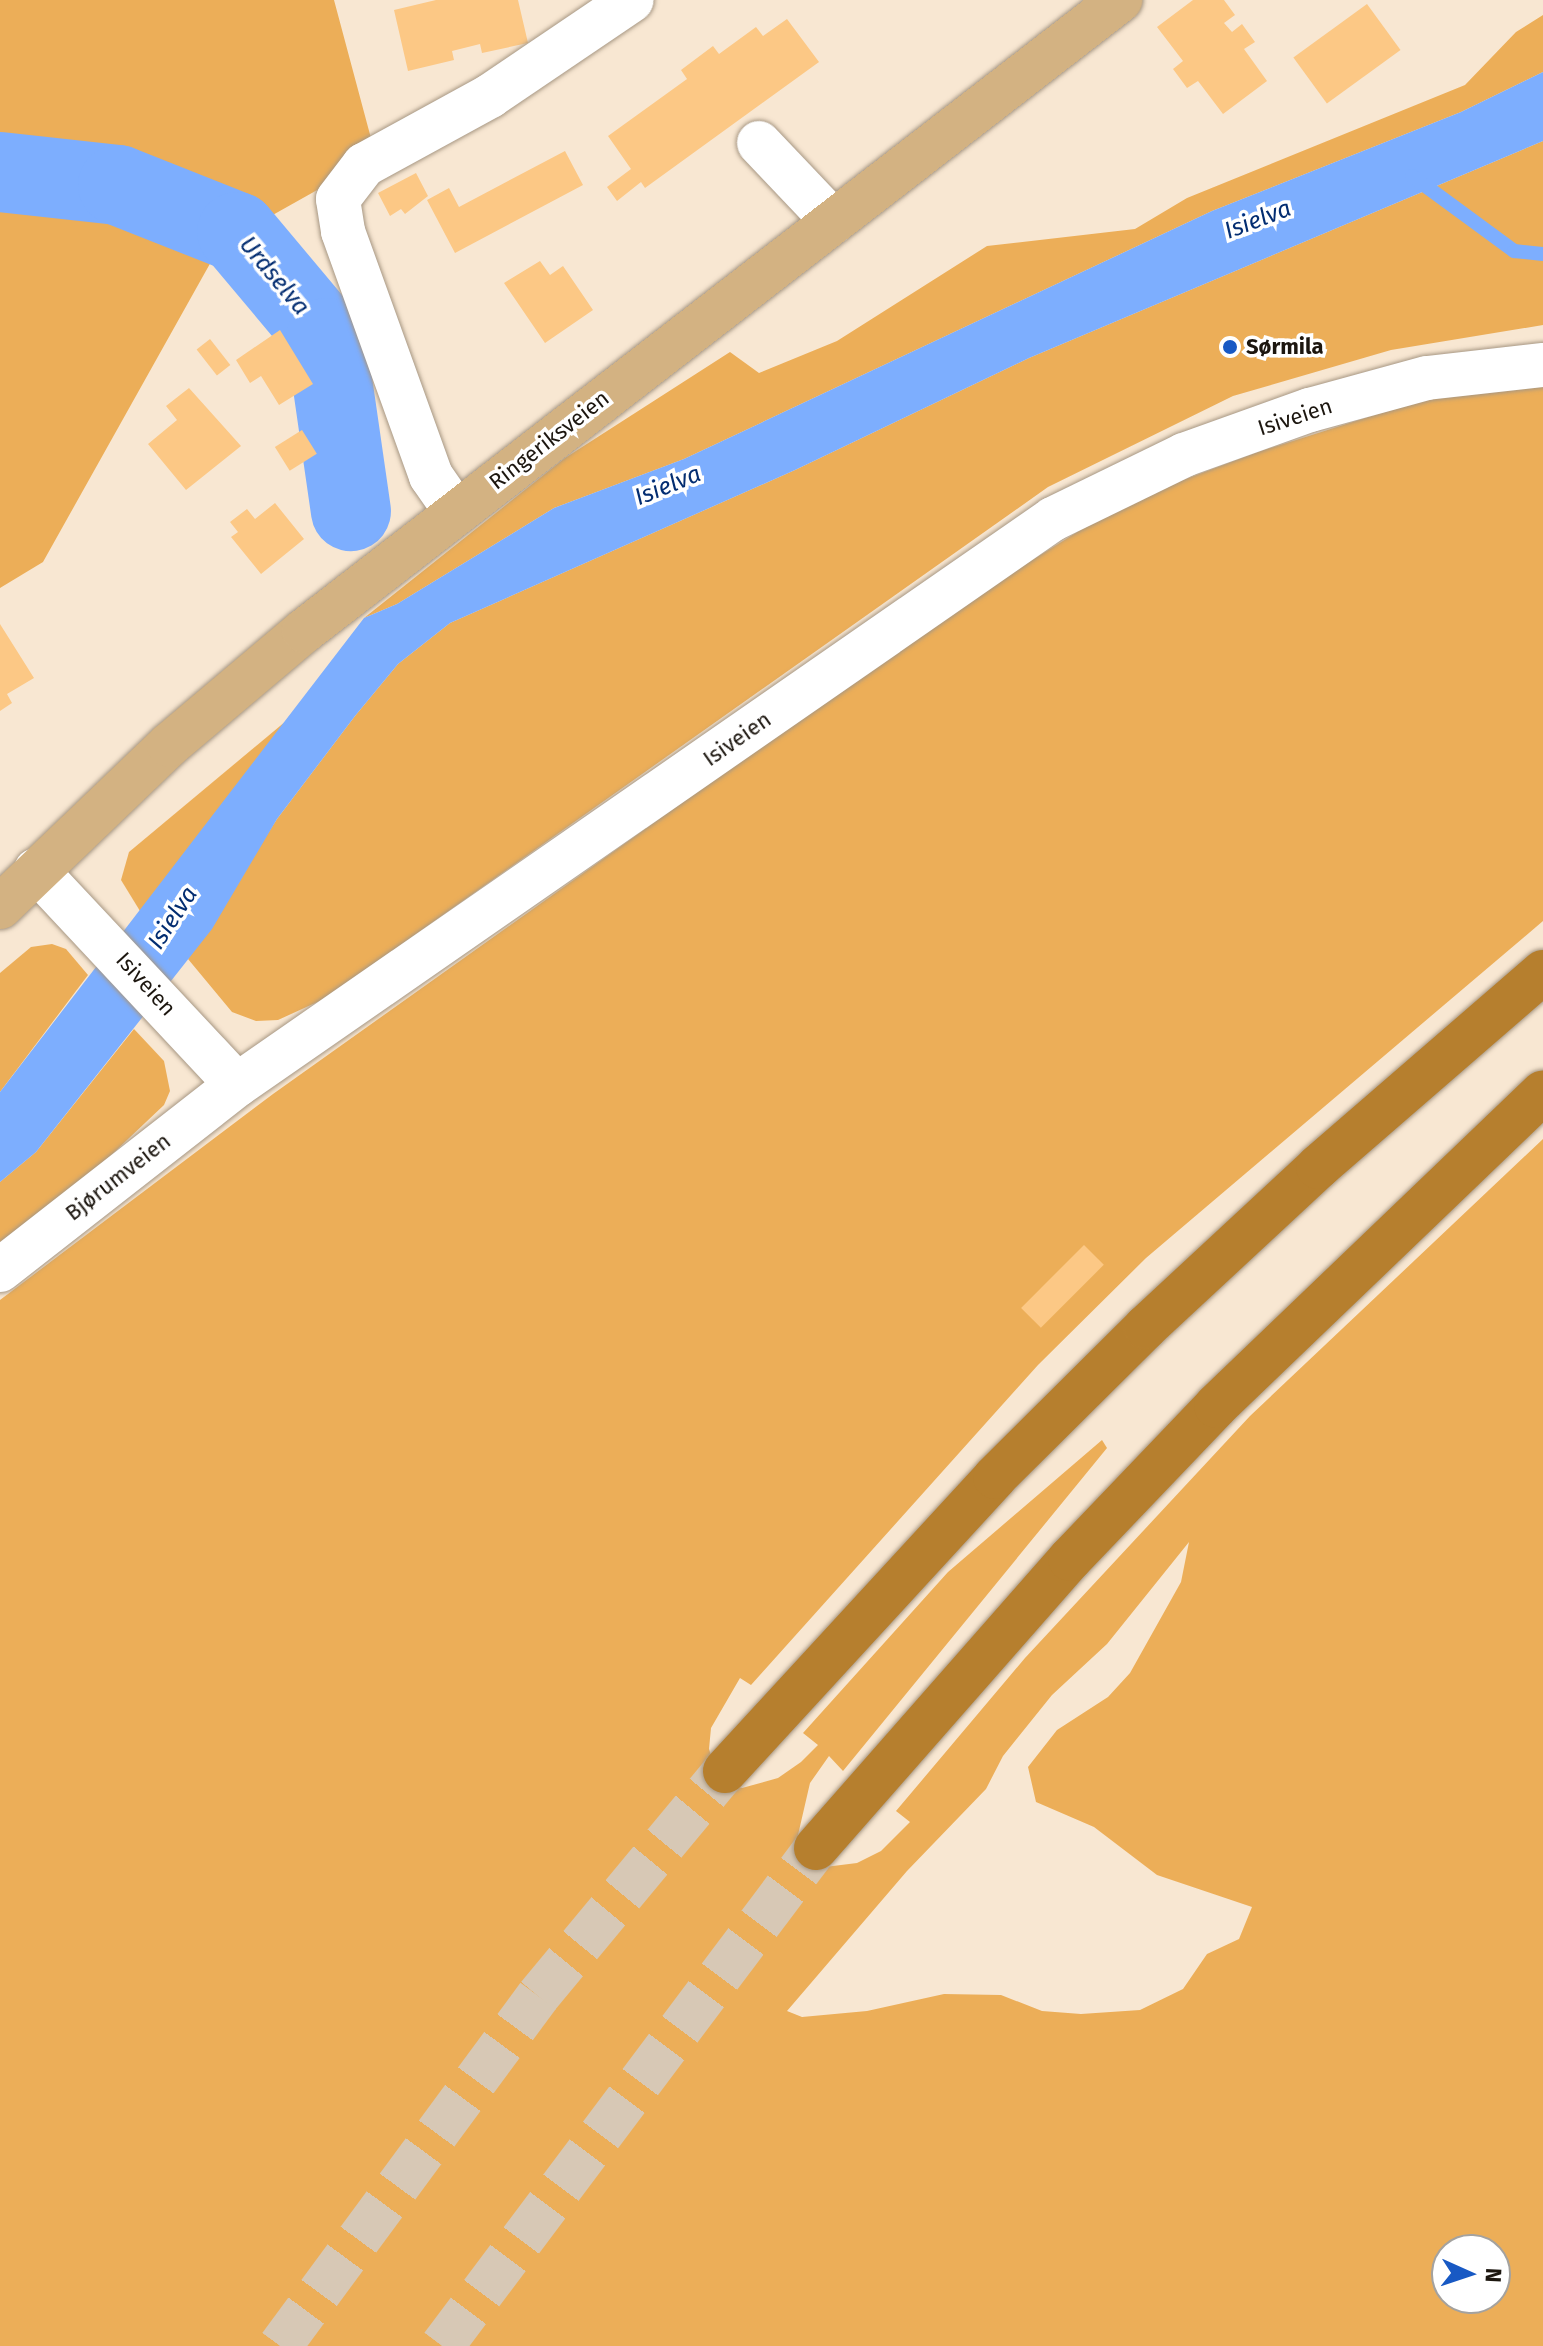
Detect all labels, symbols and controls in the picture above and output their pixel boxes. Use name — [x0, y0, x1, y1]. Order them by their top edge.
water label: Isielva — [1221, 194, 1295, 246]
water label: Urdselva — [233, 231, 315, 321]
place label: Sørmila — [1246, 334, 1324, 360]
marker: Sørmila — [1221, 338, 1239, 356]
street label: Ringeriksveien — [484, 385, 614, 495]
street label: Isiveien — [1254, 393, 1336, 441]
water label: Isielva — [631, 460, 705, 512]
street label: Isiveien — [698, 706, 776, 772]
water label: Isielva — [142, 881, 204, 955]
street label: Isiveien — [111, 947, 181, 1021]
street label: Bjørumveien — [60, 1128, 176, 1226]
north arrow — [1431, 2234, 1511, 2314]
text: N — [1480, 2267, 1507, 2283]

